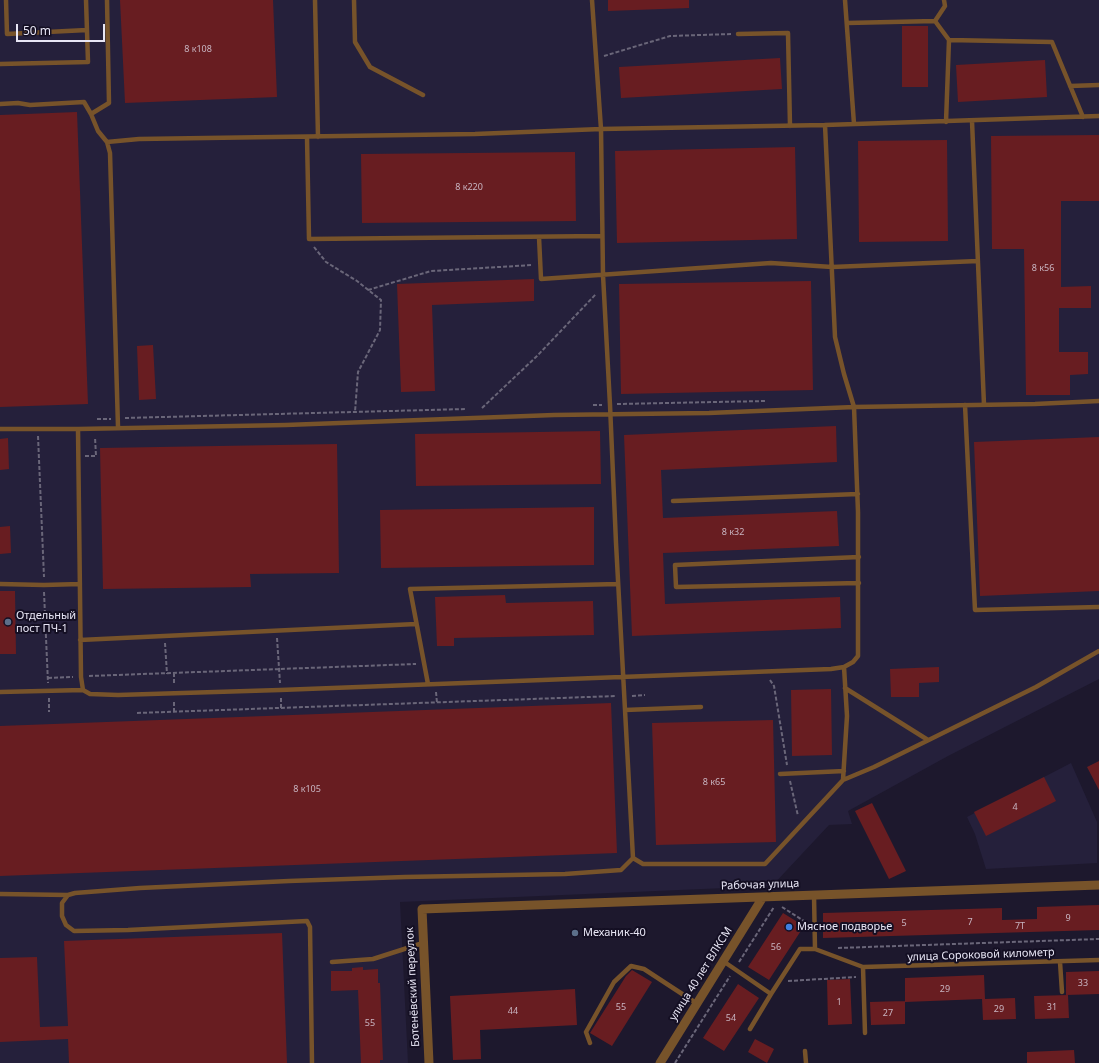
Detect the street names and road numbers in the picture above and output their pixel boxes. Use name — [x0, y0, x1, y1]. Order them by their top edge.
street label: Рабочая улица — [721, 877, 799, 893]
street label: улица 40 лет ВЛКСМ — [667, 925, 735, 1023]
street label: Ботенёвский переулок — [403, 927, 423, 1047]
street label: улица Сороковой километр — [907, 946, 1055, 964]

